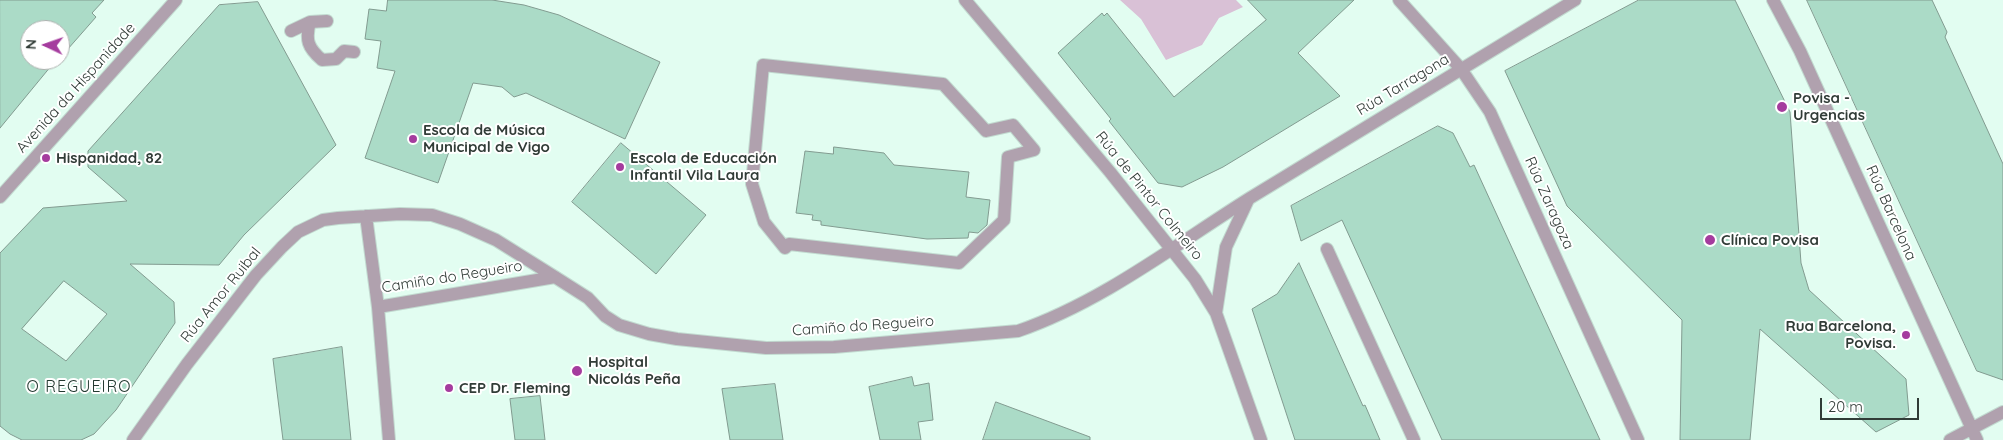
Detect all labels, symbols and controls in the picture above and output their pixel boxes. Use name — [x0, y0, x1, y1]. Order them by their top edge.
street label: Avenida da Hispanidade — [13, 19, 139, 157]
north arrow — [20, 20, 70, 70]
text: N — [22, 39, 40, 50]
street label: Rúa Tarragona — [1354, 50, 1452, 120]
place label: Povisa - Urgencias — [1793, 89, 1865, 124]
marker: Povisa - Urgencias — [1775, 100, 1789, 114]
place label: Escola de Música Municipal de Vigo — [423, 121, 550, 156]
street label: Rúa de Pintor Colmeiro — [1092, 128, 1206, 264]
marker: Escola de Música Municipal de Vigo — [407, 133, 419, 145]
place label: Hispanidad, 82 — [56, 149, 162, 167]
place label: Escola de Educación Infantil Vila Laura — [630, 149, 777, 184]
marker: Hispanidad, 82 — [40, 152, 52, 164]
street label: Rúa Zaragoza — [1521, 154, 1577, 252]
marker: Escola de Educación Infantil Vila Laura — [614, 161, 626, 173]
street label: Rúa Barcelona — [1862, 163, 1920, 263]
place label: Clínica Povisa — [1721, 231, 1819, 249]
marker: Clínica Povisa — [1703, 233, 1717, 247]
street label: Rúa Amor Ruibal — [177, 244, 265, 346]
street label: Camiño do Regueiro — [380, 257, 524, 297]
street label: Camiño do Regueiro — [791, 312, 935, 340]
place label: Rua Barcelona, Povisa. — [1786, 317, 1896, 352]
marker: Rua Barcelona, Povisa. — [1900, 329, 1912, 341]
place label: Hospital Nicolás Peña — [588, 353, 681, 388]
marker: Hospital Nicolás Peña — [570, 364, 584, 378]
district label: O REGUEIRO — [25, 377, 133, 397]
place label: CEP Dr. Fleming — [459, 379, 571, 397]
marker: CEP Dr. Fleming — [443, 382, 455, 394]
scale bar — [1823, 388, 1922, 420]
text: 20 m — [1828, 397, 1863, 416]

